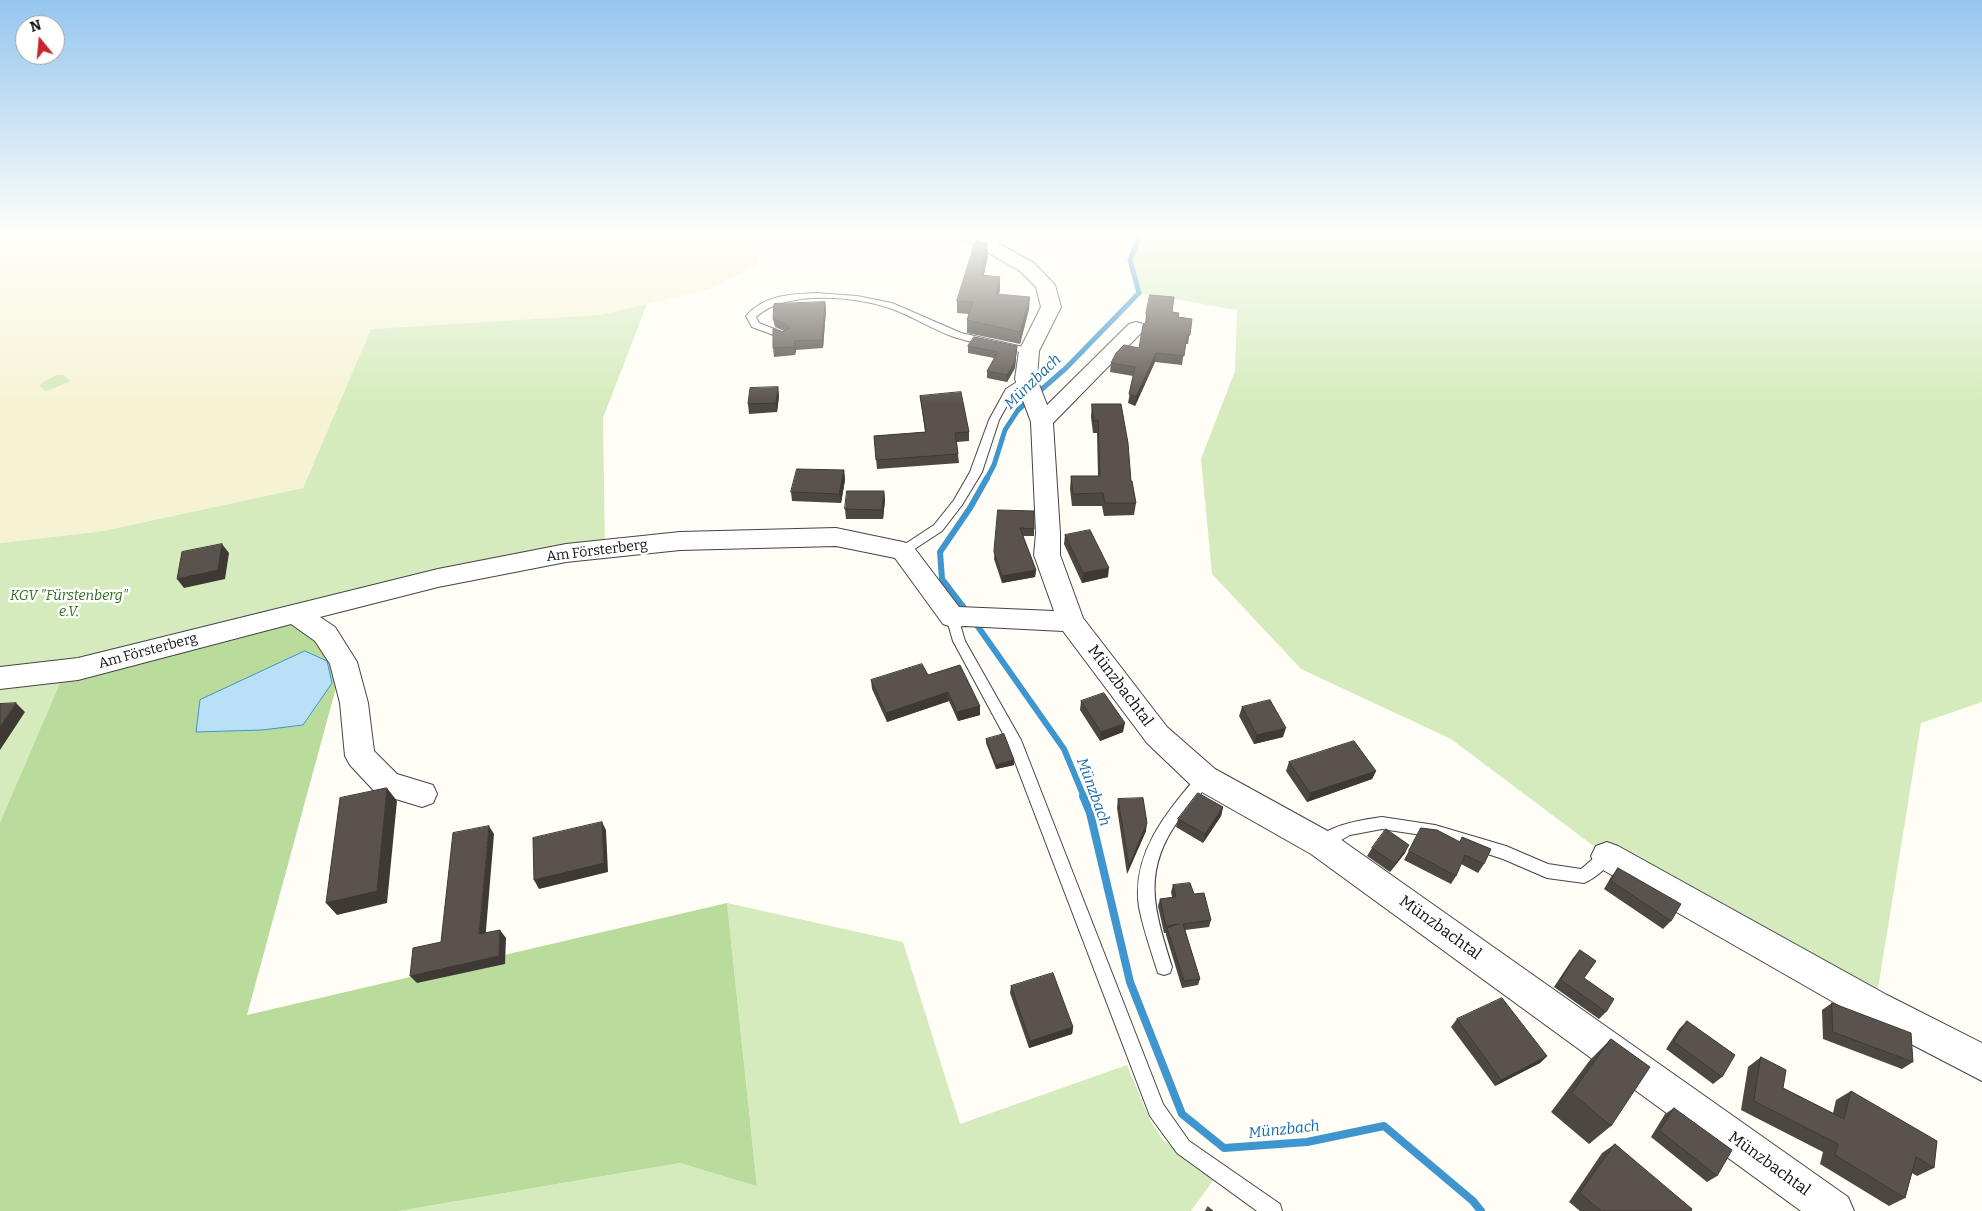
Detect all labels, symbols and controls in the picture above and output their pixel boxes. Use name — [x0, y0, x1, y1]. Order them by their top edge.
north arrow — [15, 15, 65, 65]
text: N — [28, 16, 43, 36]
water label: Münzbach — [1001, 351, 1065, 413]
street label: Am Försterberg — [545, 536, 649, 566]
park label: KGV "Fürstenberg" e.V. — [10, 588, 128, 620]
street label: Am Försterberg — [97, 630, 199, 672]
street label: Münzbachtal — [1083, 642, 1157, 730]
water label: Münzbach — [1072, 755, 1114, 829]
street label: Münzbachtal — [1395, 892, 1485, 964]
water label: Münzbach — [1248, 1117, 1320, 1143]
street label: Münzbachtal — [1724, 1128, 1814, 1200]

